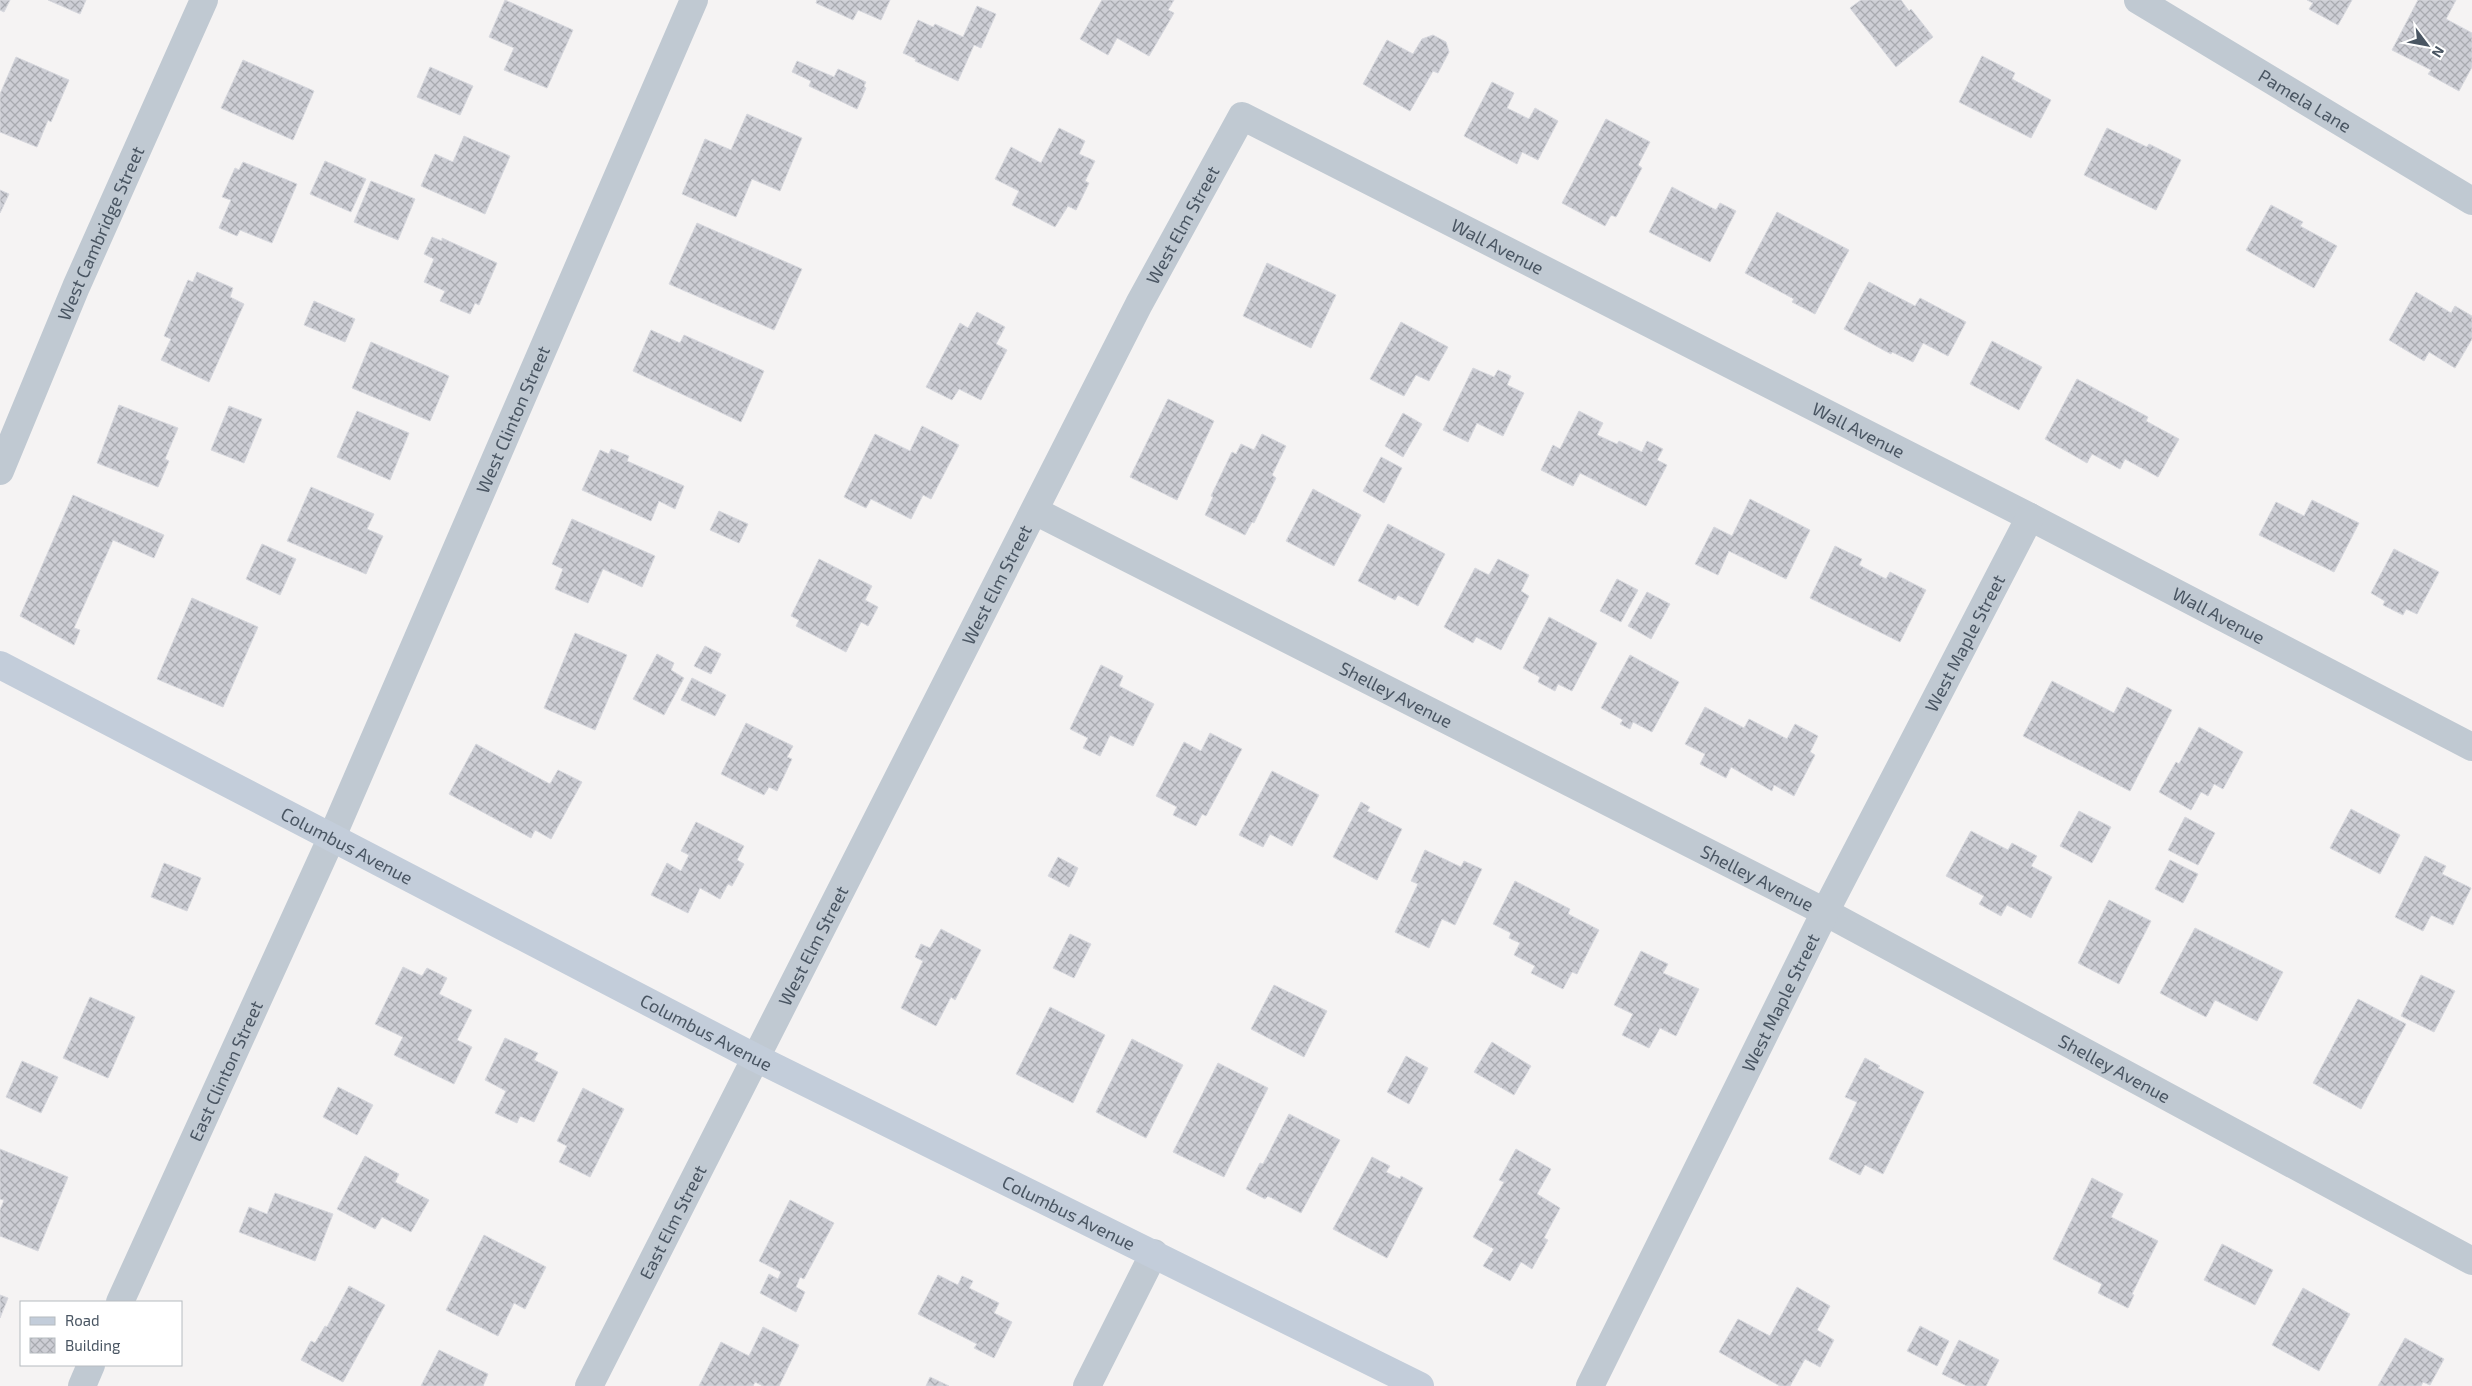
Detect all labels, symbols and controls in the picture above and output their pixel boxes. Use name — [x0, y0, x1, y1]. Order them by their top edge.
north arrow — [2402, 20, 2452, 70]
text: N — [2429, 43, 2448, 61]
street label: Pamela Lane — [2255, 64, 2356, 137]
street label: West Cambridge Street — [52, 143, 148, 324]
street label: West Elm Street — [1141, 162, 1224, 288]
street label: Wall Avenue — [1448, 213, 1548, 279]
street label: West Clinton Street — [471, 342, 554, 497]
street label: Wall Avenue — [1809, 397, 1909, 462]
street label: West Elm Street — [957, 521, 1036, 648]
street label: West Maple Street — [1920, 571, 2009, 715]
street label: Wall Avenue — [2169, 582, 2269, 648]
street label: Shelley Avenue — [1336, 657, 1456, 732]
street label: Columbus Avenue — [277, 802, 417, 889]
street label: Shelley Avenue — [1697, 840, 1817, 915]
street label: West Elm Street — [773, 882, 853, 1009]
street label: West Maple Street — [1737, 930, 1824, 1075]
street label: Columbus Avenue — [637, 989, 776, 1075]
street label: East Clinton Street — [184, 997, 267, 1145]
street label: Shelley Avenue — [2055, 1029, 2174, 1107]
street label: East Elm Street — [634, 1161, 711, 1283]
street label: Columbus Avenue — [999, 1170, 1139, 1255]
legend — [20, 1301, 182, 1366]
text: Road — [65, 1311, 100, 1329]
text: Building — [65, 1336, 121, 1354]

